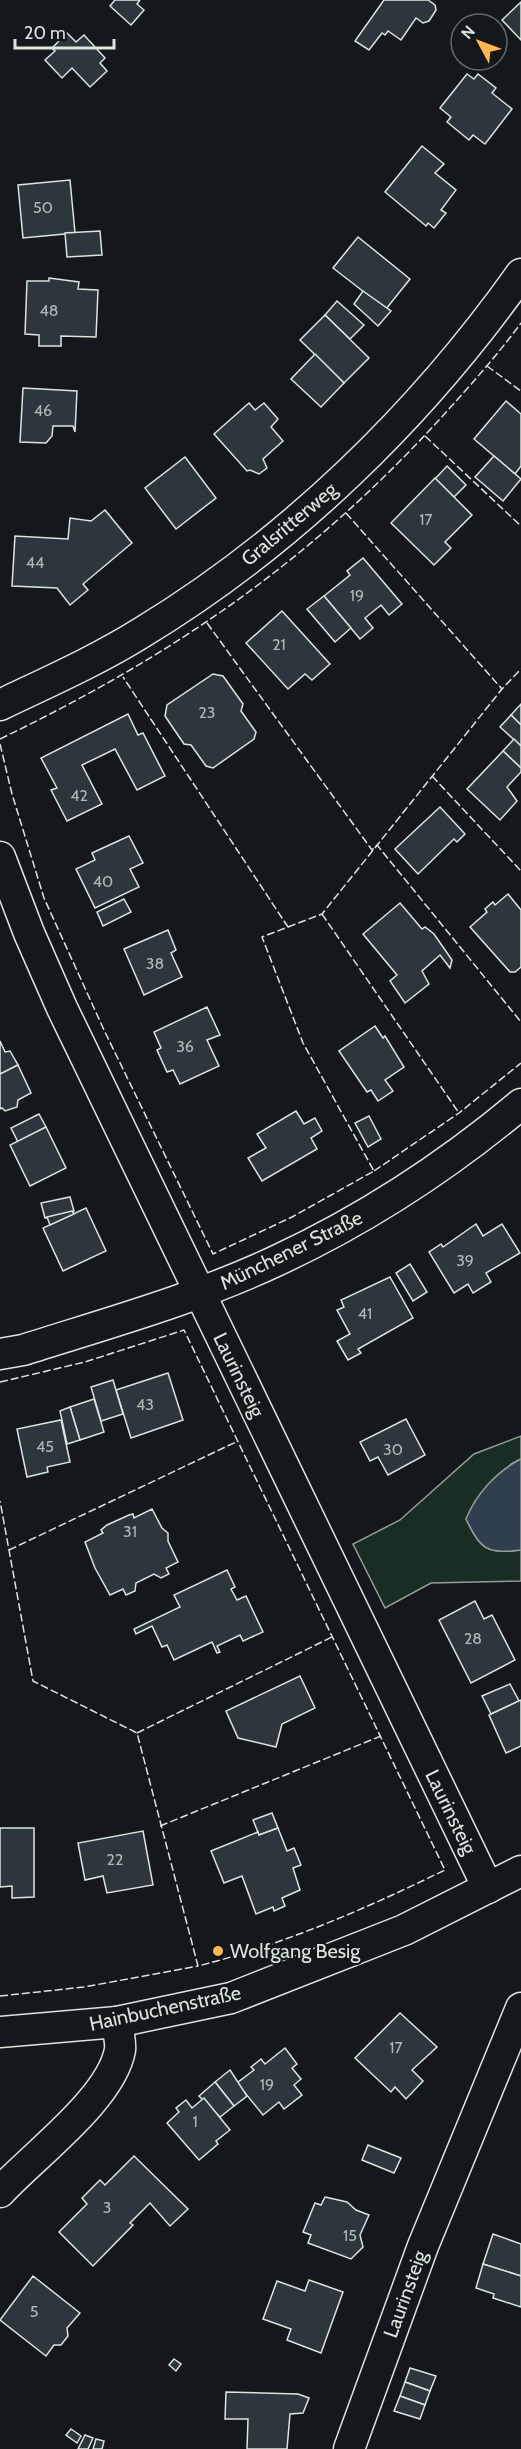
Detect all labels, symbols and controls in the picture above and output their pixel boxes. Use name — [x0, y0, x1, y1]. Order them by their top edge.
scale bar — [15, 12, 114, 50]
north arrow — [449, 12, 509, 72]
text: 20 m — [24, 22, 66, 44]
text: N — [457, 22, 479, 43]
house number: 50 — [33, 198, 53, 217]
house number: 48 — [40, 301, 58, 320]
house number: 46 — [34, 401, 52, 420]
street label: Gralsritterweg — [236, 476, 342, 571]
house number: 17 — [419, 510, 433, 529]
house number: 44 — [26, 553, 44, 572]
house number: 19 — [350, 586, 364, 605]
house number: 21 — [272, 635, 286, 654]
house number: 23 — [198, 703, 216, 722]
house number: 42 — [70, 786, 88, 805]
house number: 40 — [93, 872, 113, 891]
house number: 38 — [146, 954, 164, 973]
house number: 36 — [176, 1037, 194, 1056]
street label: Münchener Straße — [216, 1205, 366, 1295]
house number: 39 — [456, 1251, 474, 1270]
house number: 41 — [358, 1304, 372, 1323]
street label: Laurinsteig — [208, 1329, 270, 1422]
house number: 43 — [136, 1395, 154, 1414]
house number: 45 — [36, 1437, 54, 1456]
house number: 30 — [383, 1440, 403, 1459]
house number: 31 — [123, 1522, 137, 1541]
house number: 28 — [464, 1629, 482, 1648]
street label: Laurinsteig — [420, 1766, 482, 1859]
house number: 22 — [107, 1850, 123, 1869]
place label: Wolfgang Besig — [230, 1939, 361, 1963]
marker: Wolfgang Besig — [211, 1944, 225, 1958]
street label: Hainbuchenstraße — [87, 1980, 243, 2036]
house number: 17 — [389, 2038, 403, 2057]
house number: 19 — [260, 2075, 274, 2094]
house number: 1 — [192, 2112, 198, 2131]
house number: 3 — [103, 2198, 111, 2217]
house number: 15 — [343, 2226, 357, 2245]
street label: Laurinsteig — [378, 2246, 432, 2341]
house number: 5 — [30, 2302, 38, 2321]

